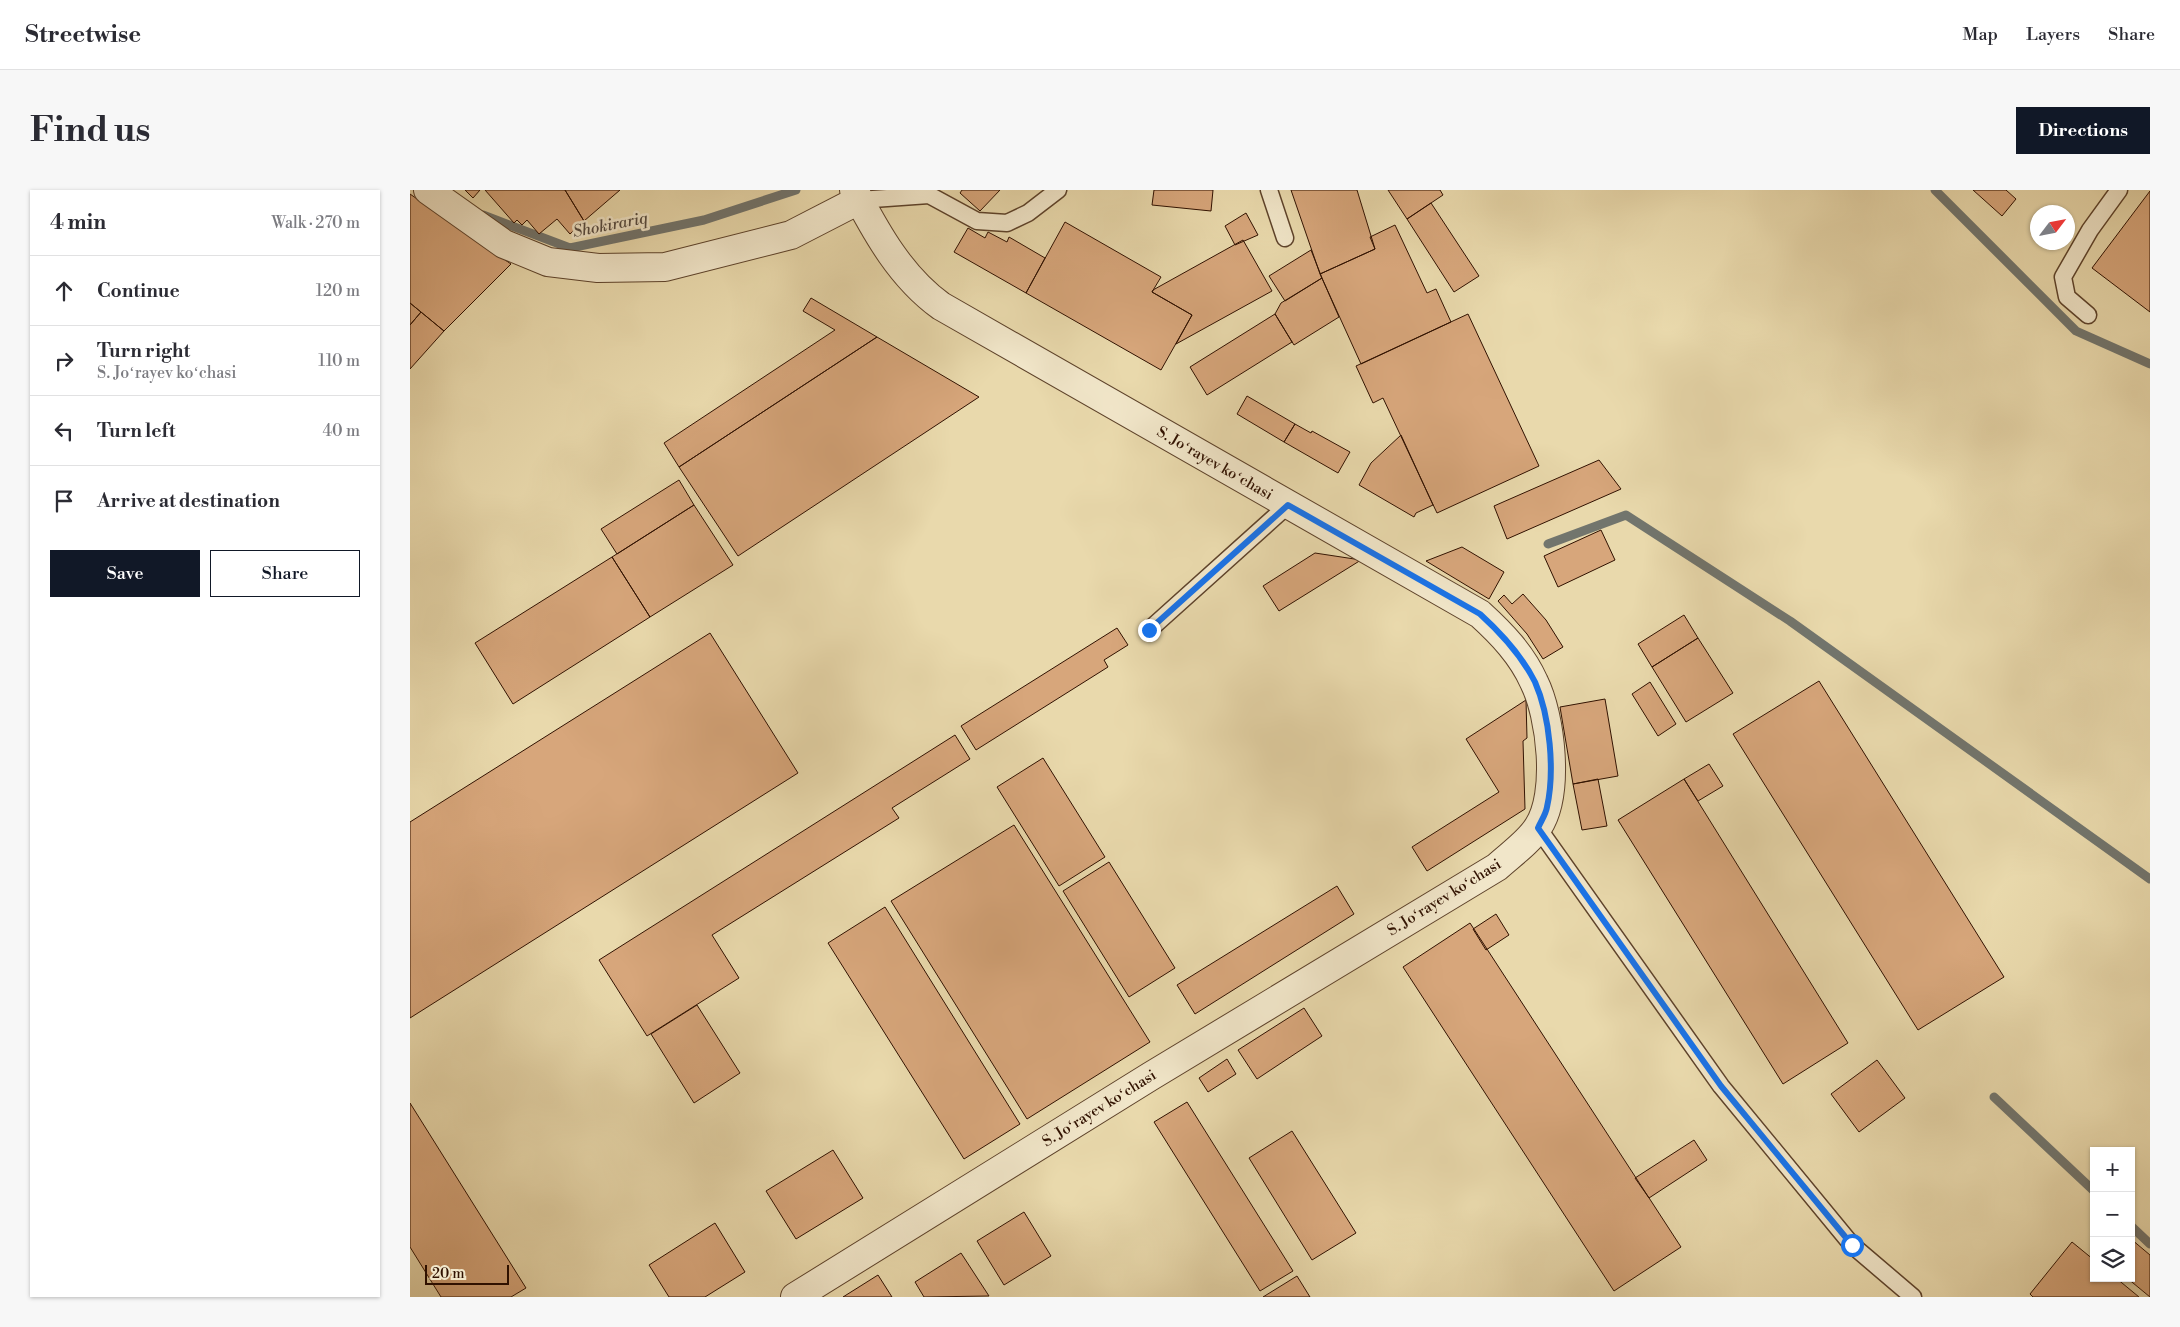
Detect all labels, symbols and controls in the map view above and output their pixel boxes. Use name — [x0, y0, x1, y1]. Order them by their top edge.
text: Streetwise — [25, 20, 141, 50]
text: Map — [1963, 23, 1998, 46]
text: Layers — [2026, 23, 2080, 46]
text: Share — [2108, 23, 2155, 46]
button: Directions — [2016, 107, 2150, 154]
text: Find us — [30, 109, 150, 152]
north arrow — [2030, 205, 2075, 250]
water label: Shokirariq — [571, 208, 650, 242]
text: 4 min — [50, 210, 106, 236]
text: Walk · 270 m — [271, 213, 360, 233]
icon: ahead — [50, 277, 78, 305]
text: Continue — [97, 279, 180, 303]
text: 120 m — [316, 281, 360, 301]
text: Turn right — [97, 339, 190, 363]
icon: right — [50, 347, 78, 375]
text: 110 m — [318, 351, 360, 371]
text: S. Joʻrayev koʻchasi — [97, 363, 237, 383]
icon: left — [50, 417, 78, 445]
text: Turn left — [97, 419, 176, 443]
text: 40 m — [323, 421, 360, 441]
street label: S. Joʻrayev koʻchasi — [1153, 422, 1276, 504]
icon: arrive — [50, 487, 78, 515]
text: Arrive at destination — [97, 489, 280, 513]
button: Save — [50, 550, 200, 597]
button: Share — [210, 550, 360, 597]
route end — [1138, 619, 1161, 642]
street label: S. Joʻrayev koʻchasi — [1384, 855, 1505, 940]
street label: S. Joʻrayev koʻchasi — [1039, 1066, 1160, 1151]
map controls — [2090, 1147, 2135, 1282]
button: + — [2090, 1147, 2135, 1192]
button: − — [2090, 1192, 2135, 1237]
route start — [1841, 1234, 1864, 1257]
button: layers — [2090, 1237, 2135, 1282]
scale bar — [425, 1262, 509, 1285]
text: 20 m — [432, 1265, 464, 1283]

